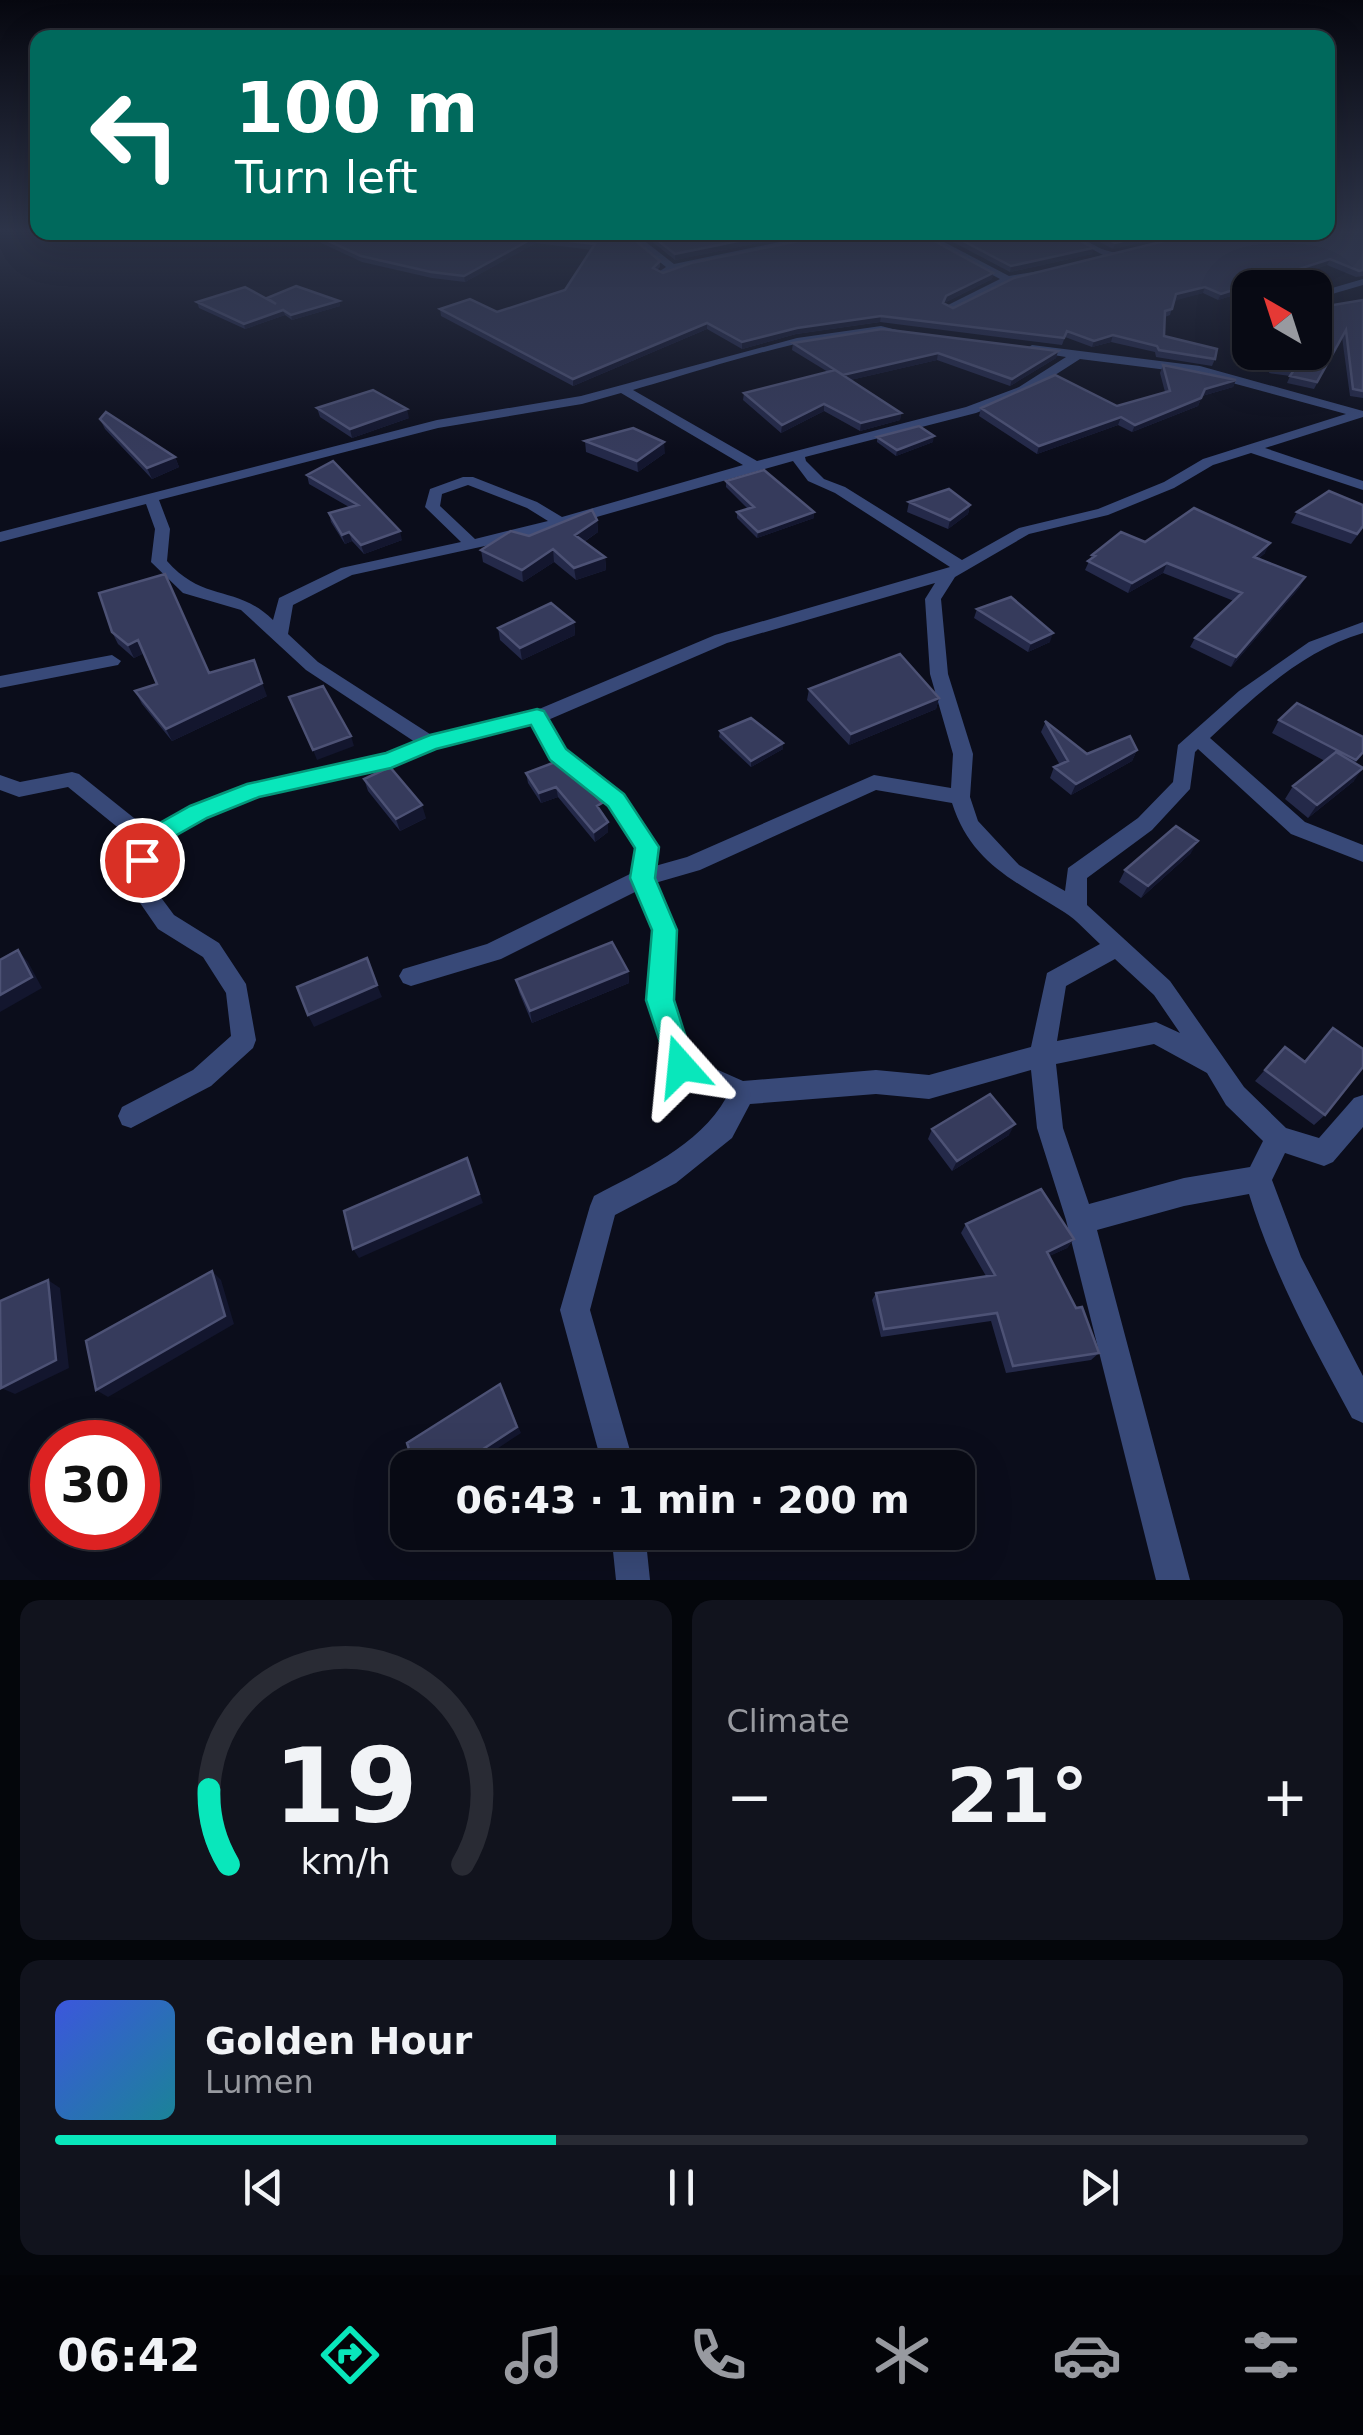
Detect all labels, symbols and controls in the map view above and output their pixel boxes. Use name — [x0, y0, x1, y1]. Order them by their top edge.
text: 100 m — [235, 67, 478, 149]
icon: left — [70, 70, 200, 200]
text: Turn left — [235, 151, 418, 204]
north arrow — [1232, 270, 1332, 370]
map controls — [1232, 270, 1332, 370]
pin — [100, 818, 185, 903]
icon: arrive — [115, 833, 170, 888]
position arrow — [629, 1014, 733, 1118]
speed limit sign: 30 — [30, 1420, 160, 1550]
text: 06:43 · 1 min · 200 m — [455, 1478, 910, 1522]
text: Climate — [727, 1702, 850, 1740]
text: 19 — [273, 1725, 418, 1847]
text: 21° — [946, 1752, 1088, 1840]
text: − — [727, 1765, 773, 1829]
text: + — [1262, 1765, 1308, 1829]
text: km/h — [301, 1841, 391, 1882]
text: Golden Hour — [205, 2019, 472, 2063]
text: Lumen — [205, 2063, 314, 2101]
icon: previous — [236, 2160, 291, 2215]
icon: pause — [654, 2160, 709, 2215]
icon: next — [1072, 2160, 1127, 2215]
icon: directions — [315, 2320, 385, 2390]
icon: music — [499, 2320, 569, 2390]
icon: phone — [683, 2320, 753, 2390]
icon: climate — [867, 2320, 937, 2390]
icon: car — [1052, 2320, 1122, 2390]
icon: filters — [1236, 2320, 1306, 2390]
text: 06:42 — [57, 2329, 200, 2382]

